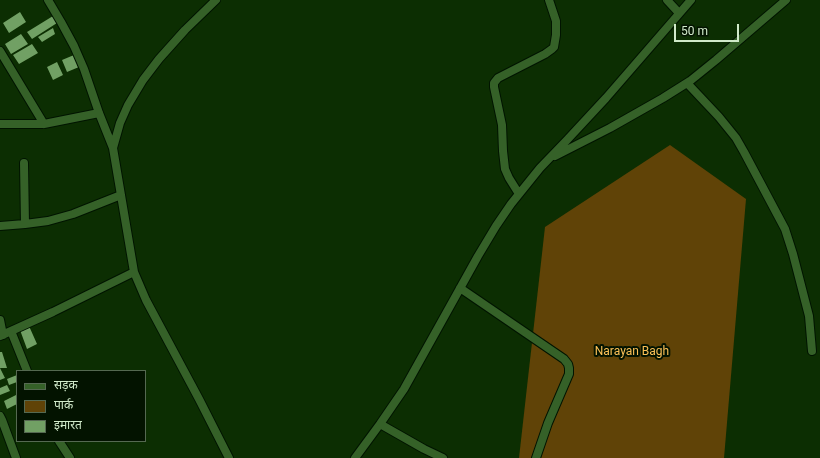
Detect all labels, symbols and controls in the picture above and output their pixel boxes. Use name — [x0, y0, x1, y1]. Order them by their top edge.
scale bar — [676, 16, 741, 42]
text: 50 m — [681, 24, 708, 38]
park label: Narayan Bagh — [595, 345, 669, 359]
legend — [16, 370, 146, 442]
text: सड़क — [54, 378, 78, 392]
text: पार्क — [54, 398, 73, 412]
text: इमारत — [54, 418, 82, 432]

